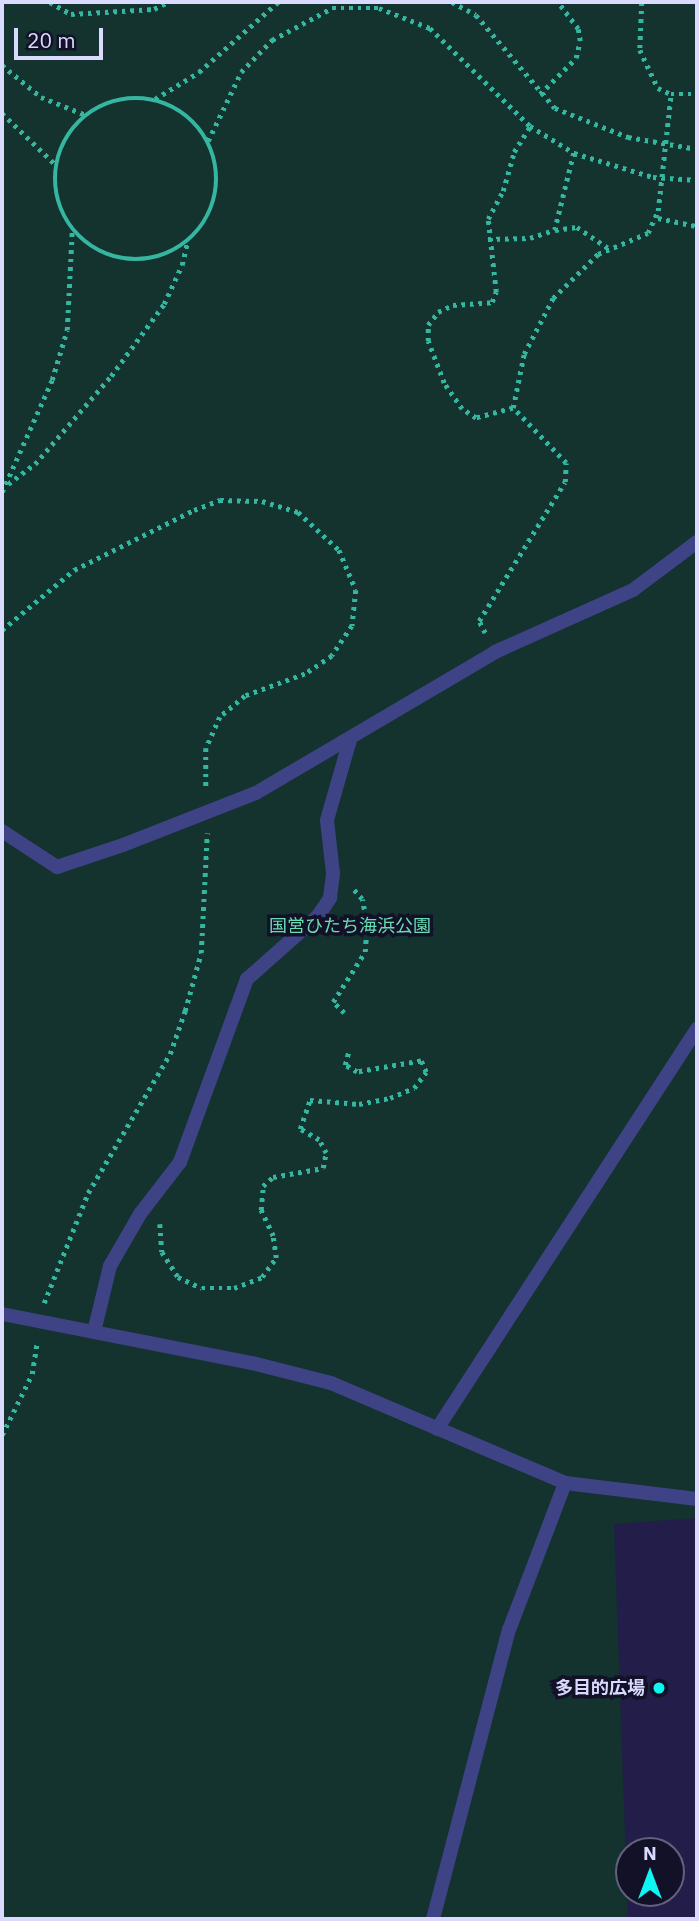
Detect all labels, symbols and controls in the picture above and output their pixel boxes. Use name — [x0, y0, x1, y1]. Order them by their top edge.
scale bar — [18, 14, 107, 58]
text: 20 m — [27, 26, 76, 54]
park label: 国営ひたち海浜公園 — [269, 915, 431, 937]
place label: 多目的広場 — [555, 1677, 645, 1699]
marker: 多目的広場 — [651, 1680, 667, 1696]
north arrow — [615, 1837, 685, 1907]
text: N — [643, 1841, 657, 1865]

